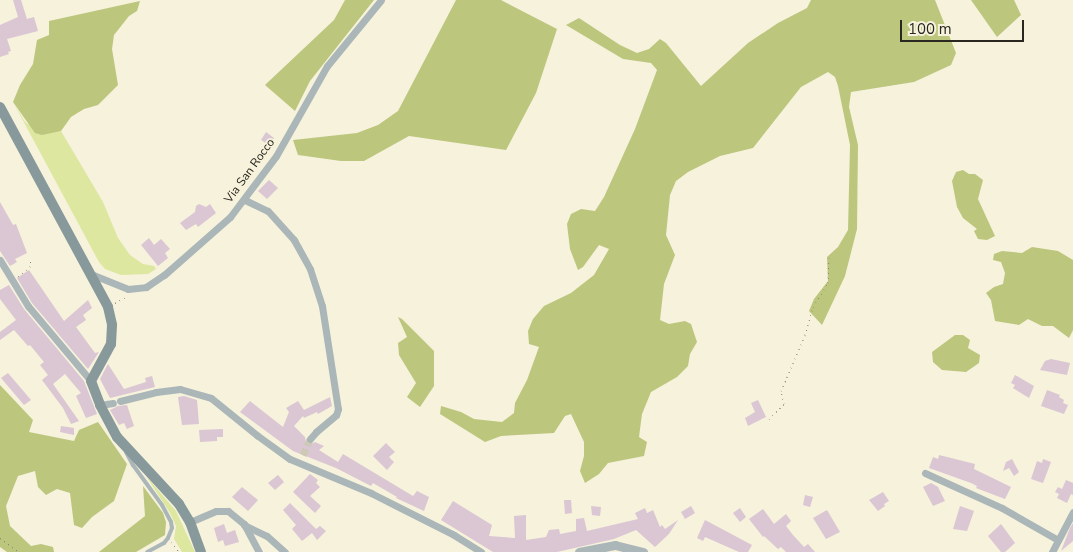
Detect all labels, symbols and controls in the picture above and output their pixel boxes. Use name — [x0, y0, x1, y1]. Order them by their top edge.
scale bar — [903, 10, 1027, 42]
text: 100 m — [908, 19, 952, 39]
street label: Via San Rocco — [222, 136, 278, 206]

